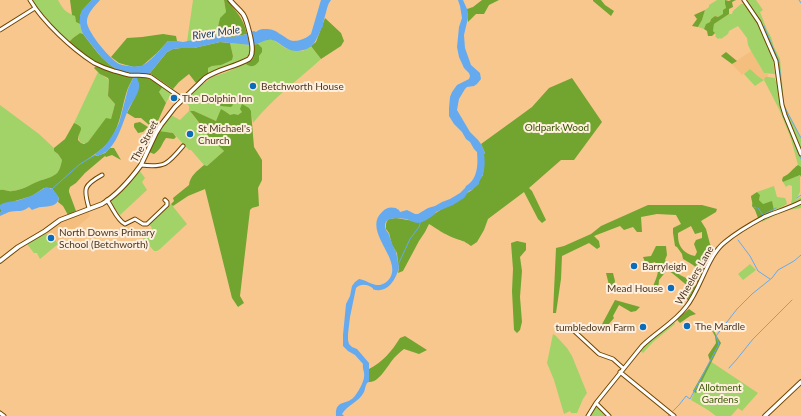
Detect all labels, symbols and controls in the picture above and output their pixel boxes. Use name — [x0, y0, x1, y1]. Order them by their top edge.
water label: River Mole — [191, 22, 241, 42]
place label: Betchworth House — [261, 80, 344, 92]
marker: Betchworth House — [248, 81, 258, 91]
place label: The Dolphin Inn — [182, 92, 252, 104]
marker: The Dolphin Inn — [169, 93, 179, 103]
street label: The Street — [128, 118, 160, 164]
park label: Oldpark Wood — [525, 121, 589, 133]
place label: St Michael's Church — [198, 122, 250, 146]
marker: St Michael's Church — [185, 129, 195, 139]
place label: North Downs Primary School (Betchworth) — [59, 226, 156, 250]
marker: North Downs Primary School (Betchworth) — [46, 233, 56, 243]
street label: Wheelers Lane — [672, 244, 716, 306]
place label: Barryleigh — [642, 260, 687, 272]
marker: Barryleigh — [629, 261, 639, 271]
place label: Mead House — [607, 282, 663, 294]
marker: Mead House — [666, 283, 676, 293]
place label: The Mardle — [695, 320, 745, 332]
place label: tumbledown Farm — [555, 321, 635, 333]
marker: The Mardle — [682, 321, 692, 331]
marker: tumbledown Farm — [638, 322, 648, 332]
park label: Allotment Gardens — [698, 381, 742, 405]

